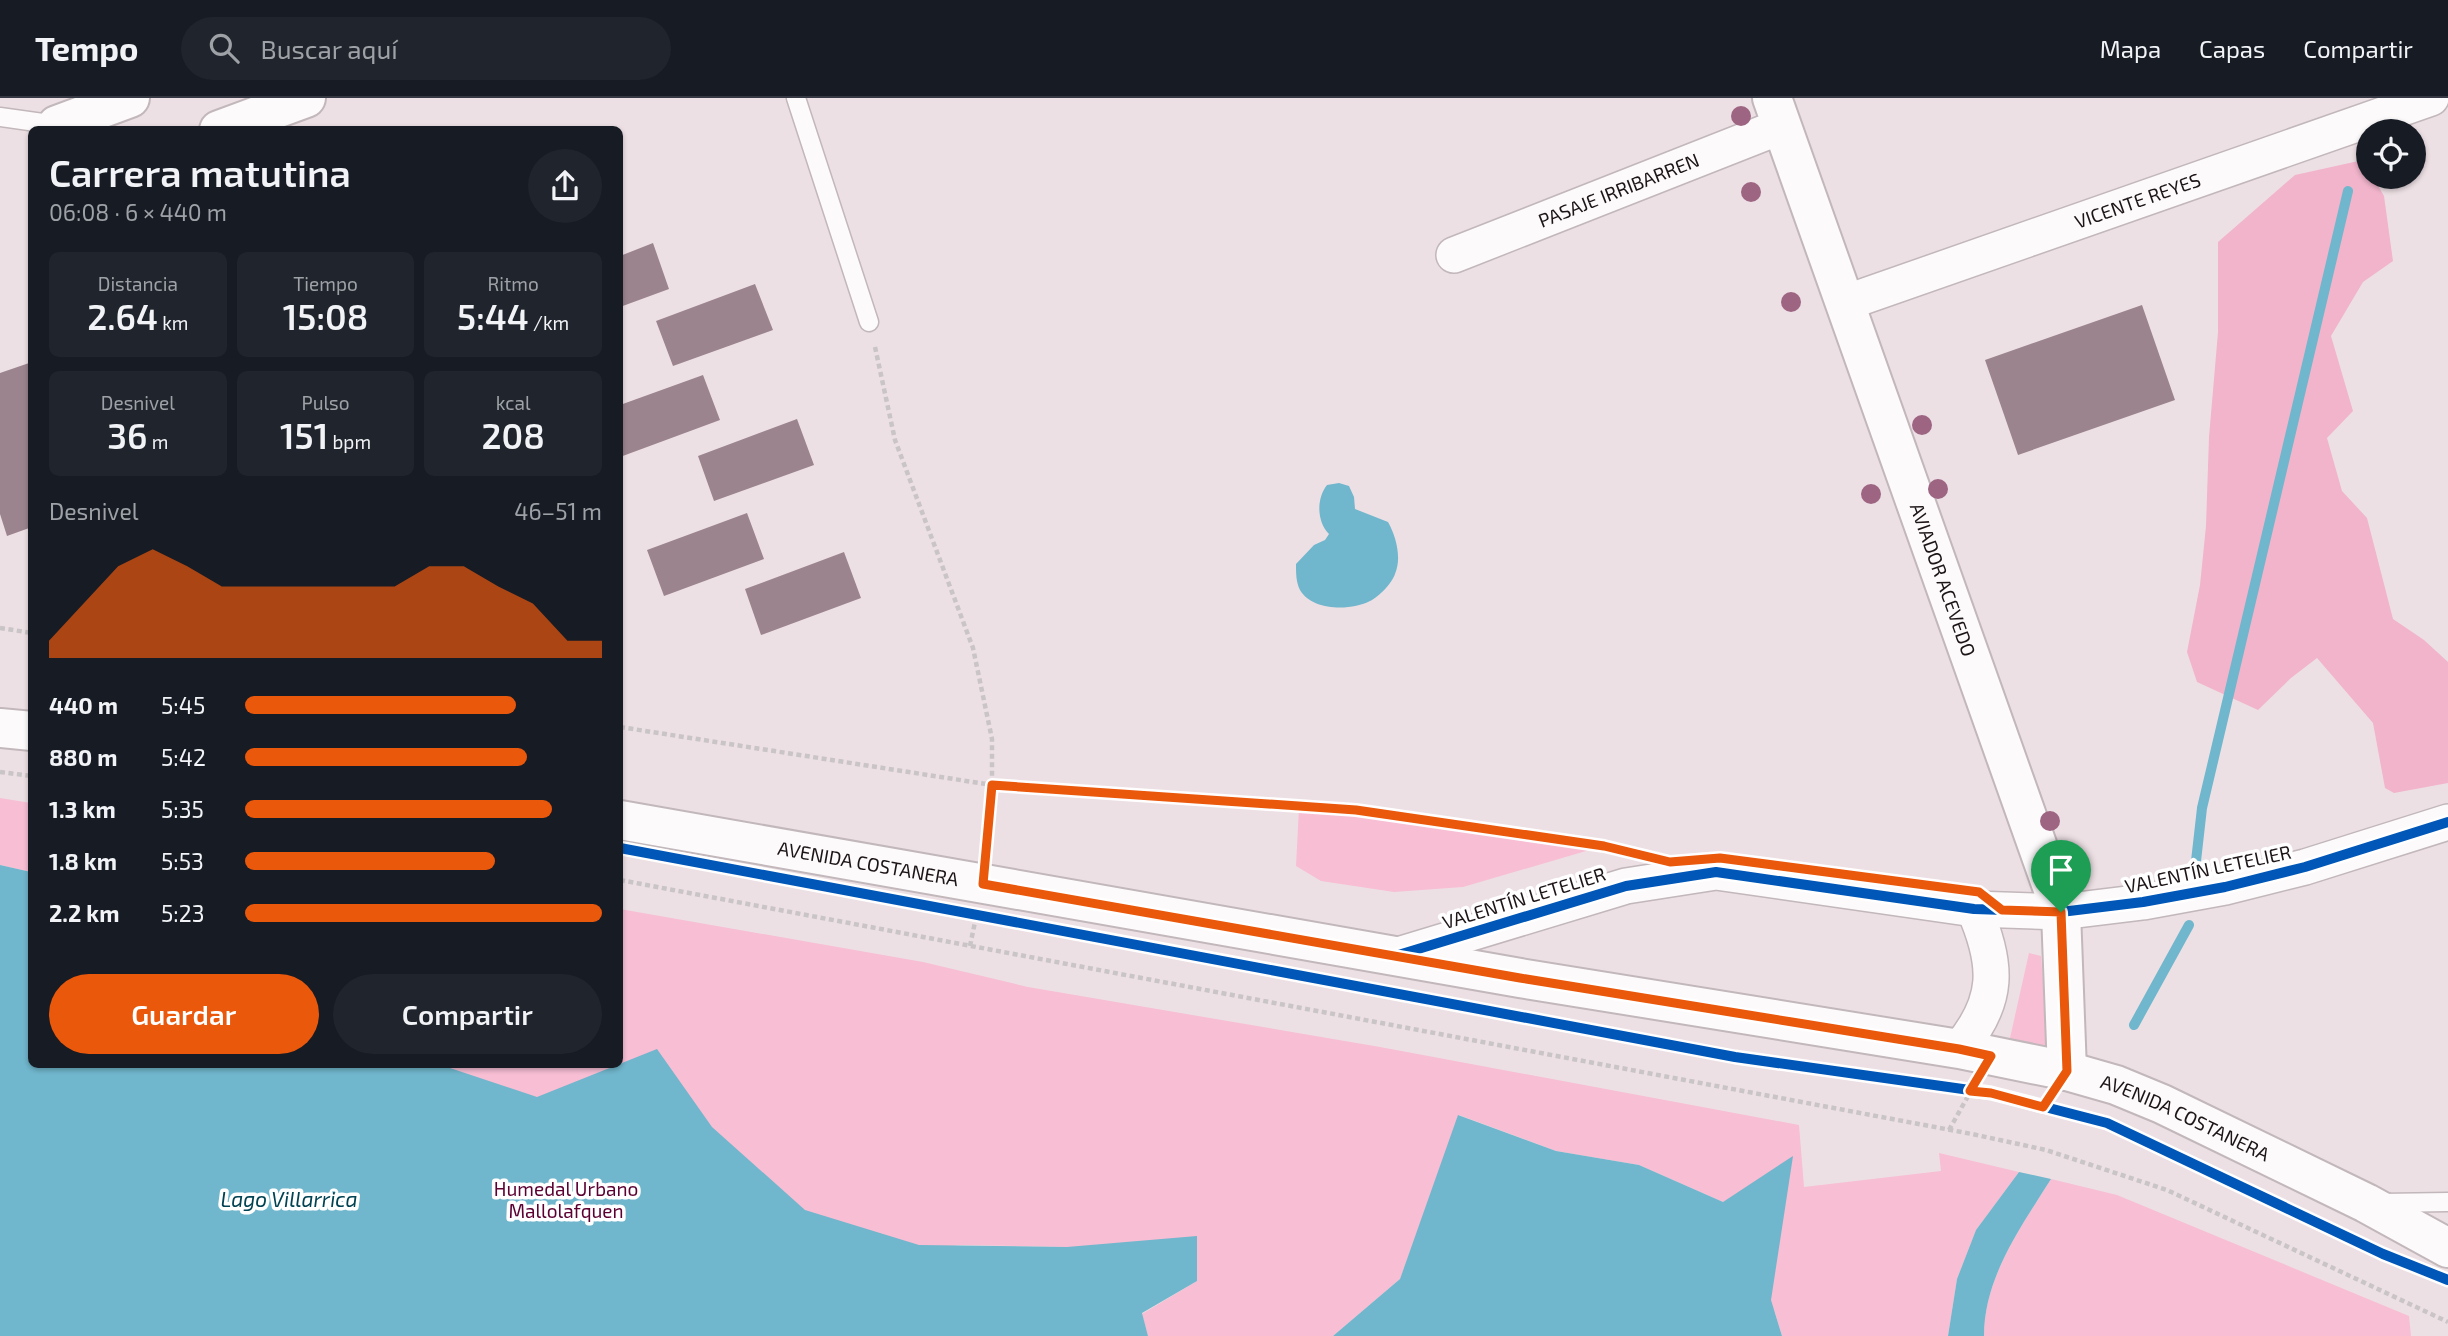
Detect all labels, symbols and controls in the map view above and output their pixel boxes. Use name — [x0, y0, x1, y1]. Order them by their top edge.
search box — [181, 17, 671, 80]
text: Tempo — [35, 28, 139, 68]
icon: search — [205, 29, 243, 67]
text: Buscar aquí — [261, 33, 398, 64]
text: Mapa — [2100, 34, 2161, 63]
text: Capas — [2199, 34, 2265, 63]
text: Compartir — [2303, 34, 2413, 63]
map controls — [2356, 119, 2426, 189]
button: locate — [2356, 119, 2426, 189]
street label: PASAJE IRRIBARREN — [1535, 148, 1702, 232]
text: Carrera matutina — [49, 149, 351, 195]
button: share — [528, 149, 602, 223]
street label: VICENTE REYES — [2071, 168, 2203, 233]
text: 06:08 · 6 × 440 m — [49, 198, 227, 226]
text: Distancia — [98, 272, 178, 295]
text: Tiempo — [293, 272, 358, 295]
text: Ritmo — [488, 272, 539, 295]
text: 2.64 — [87, 295, 158, 337]
text: 15:08 — [283, 295, 368, 337]
text: 5:44 — [457, 295, 529, 337]
text: km — [158, 311, 188, 334]
text: /km — [529, 311, 569, 334]
text: Desnivel — [101, 391, 175, 414]
text: Pulso — [301, 391, 350, 414]
text: kcal — [496, 391, 531, 414]
text: 36 — [107, 414, 147, 456]
text: 151 — [280, 414, 328, 456]
text: 208 — [482, 414, 545, 456]
text: m — [147, 430, 168, 453]
text: bpm — [328, 430, 371, 453]
text: Desnivel — [49, 497, 139, 525]
text: 46–51 m — [514, 497, 602, 525]
street label: AVIADOR ACEVEDO — [1906, 500, 1981, 659]
text: 440 m — [49, 691, 118, 719]
text: 5:45 — [161, 691, 205, 719]
text: 880 m — [49, 743, 117, 771]
text: 5:42 — [161, 743, 206, 771]
text: 1.3 km — [49, 795, 116, 823]
text: 5:35 — [161, 795, 204, 823]
street label: AVENIDA COSTANERA — [776, 836, 961, 890]
pin — [2031, 840, 2091, 912]
street label: VALENTÍN LETELIER — [2123, 840, 2293, 897]
text: 1.8 km — [49, 847, 117, 875]
text: 5:53 — [161, 847, 204, 875]
icon: arrive — [2042, 851, 2080, 889]
street label: VALENTÍN LETELIER — [1439, 862, 1608, 933]
text: 2.2 km — [49, 899, 119, 927]
text: 5:23 — [161, 899, 204, 927]
button: Guardar — [49, 974, 319, 1054]
button: Compartir — [333, 974, 602, 1054]
street label: AVENIDA COSTANERA — [2098, 1069, 2274, 1166]
park label: Humedal Urbano Mallolafquen — [494, 1177, 638, 1222]
water label: Lago Villarrica — [221, 1186, 357, 1211]

